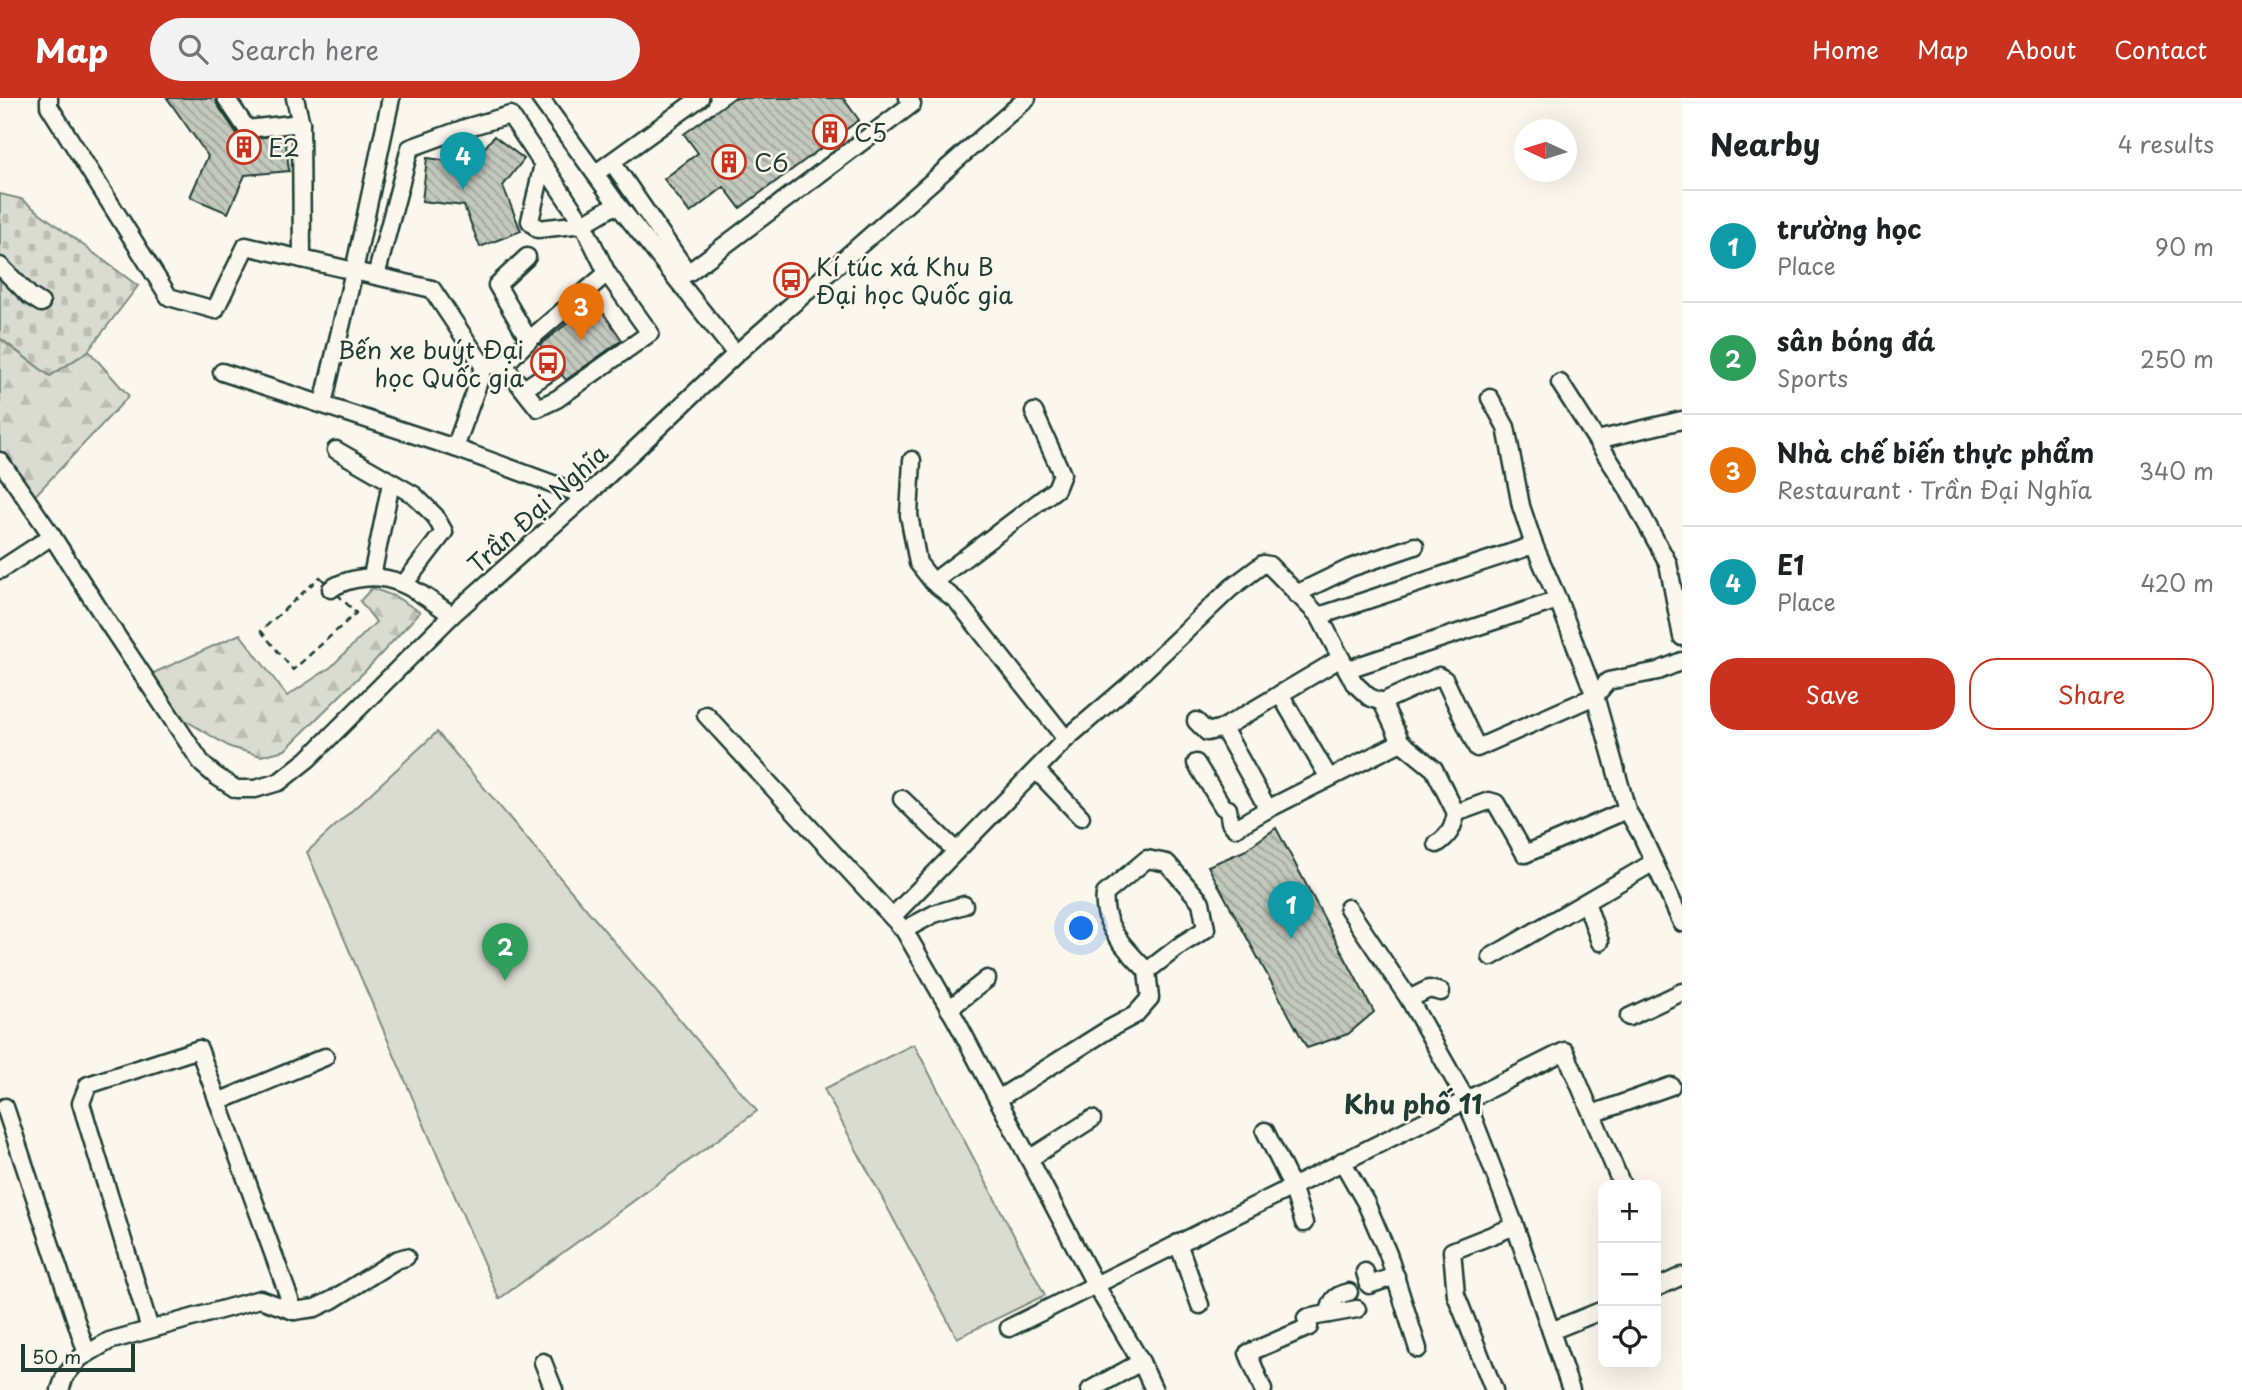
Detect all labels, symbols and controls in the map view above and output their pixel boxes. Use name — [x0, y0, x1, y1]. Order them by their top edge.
search box — [150, 18, 640, 81]
text: Map — [35, 24, 108, 74]
icon: search — [174, 30, 212, 68]
text: Search here — [230, 30, 379, 69]
text: Home — [1812, 31, 1879, 67]
text: Map — [1917, 31, 1968, 67]
text: About — [2006, 31, 2076, 67]
text: Contact — [2114, 31, 2207, 67]
building icon: C5 — [811, 113, 849, 151]
place label: C5 — [854, 114, 887, 150]
north arrow — [1514, 119, 1577, 182]
text: Nearby — [1710, 121, 1820, 166]
text: 4 results — [2118, 126, 2214, 161]
building icon: E2 — [225, 128, 263, 166]
place label: E2 — [268, 129, 300, 165]
pin: 4 — [440, 132, 486, 190]
building icon: C6 — [710, 143, 748, 181]
place label: C6 — [754, 144, 789, 180]
text: trường học — [1777, 209, 1922, 248]
text: 1 — [1728, 229, 1739, 264]
text: 90 m — [2155, 229, 2214, 264]
place label: Kí túc xá Khu B Đại học Quốc gia — [816, 248, 1013, 312]
text: Place — [1777, 248, 1836, 283]
bus stop icon: Kí túc xá Khu B Đại học Quốc gia — [772, 261, 810, 299]
pin: 3 — [558, 283, 604, 341]
text: sân bóng đá — [1777, 321, 1935, 360]
place label: Bến xe buýt Đại học Quốc gia — [338, 331, 524, 395]
text: 2 — [1725, 341, 1741, 376]
text: 250 m — [2140, 341, 2214, 376]
bus stop icon: Bến xe buýt Đại học Quốc gia — [529, 344, 567, 382]
text: Sports — [1777, 360, 1848, 395]
text: Nhà chế biến thực phẩm — [1777, 433, 2094, 472]
street label: Trần Đại Nghĩa — [459, 435, 615, 581]
text: 3 — [1725, 453, 1741, 488]
text: 340 m — [2139, 453, 2214, 488]
text: Restaurant · Trần Đại Nghĩa — [1777, 472, 2092, 507]
text: E1 — [1777, 545, 1804, 584]
text: 4 — [1725, 565, 1741, 600]
text: 420 m — [2140, 565, 2214, 600]
text: Place — [1777, 584, 1836, 619]
button: Save — [1710, 658, 1955, 730]
button: Share — [1969, 658, 2214, 730]
pin: 1 — [1268, 881, 1314, 939]
your location — [1064, 911, 1098, 945]
pin: 2 — [482, 923, 528, 981]
district label: Khu phố 11 — [1344, 1084, 1482, 1123]
map controls — [1598, 1180, 1661, 1369]
button: + — [1598, 1180, 1661, 1243]
button: − — [1598, 1243, 1661, 1306]
button: locate — [1598, 1306, 1661, 1369]
scale bar — [21, 1341, 135, 1373]
text: 50 m — [32, 1342, 81, 1370]

